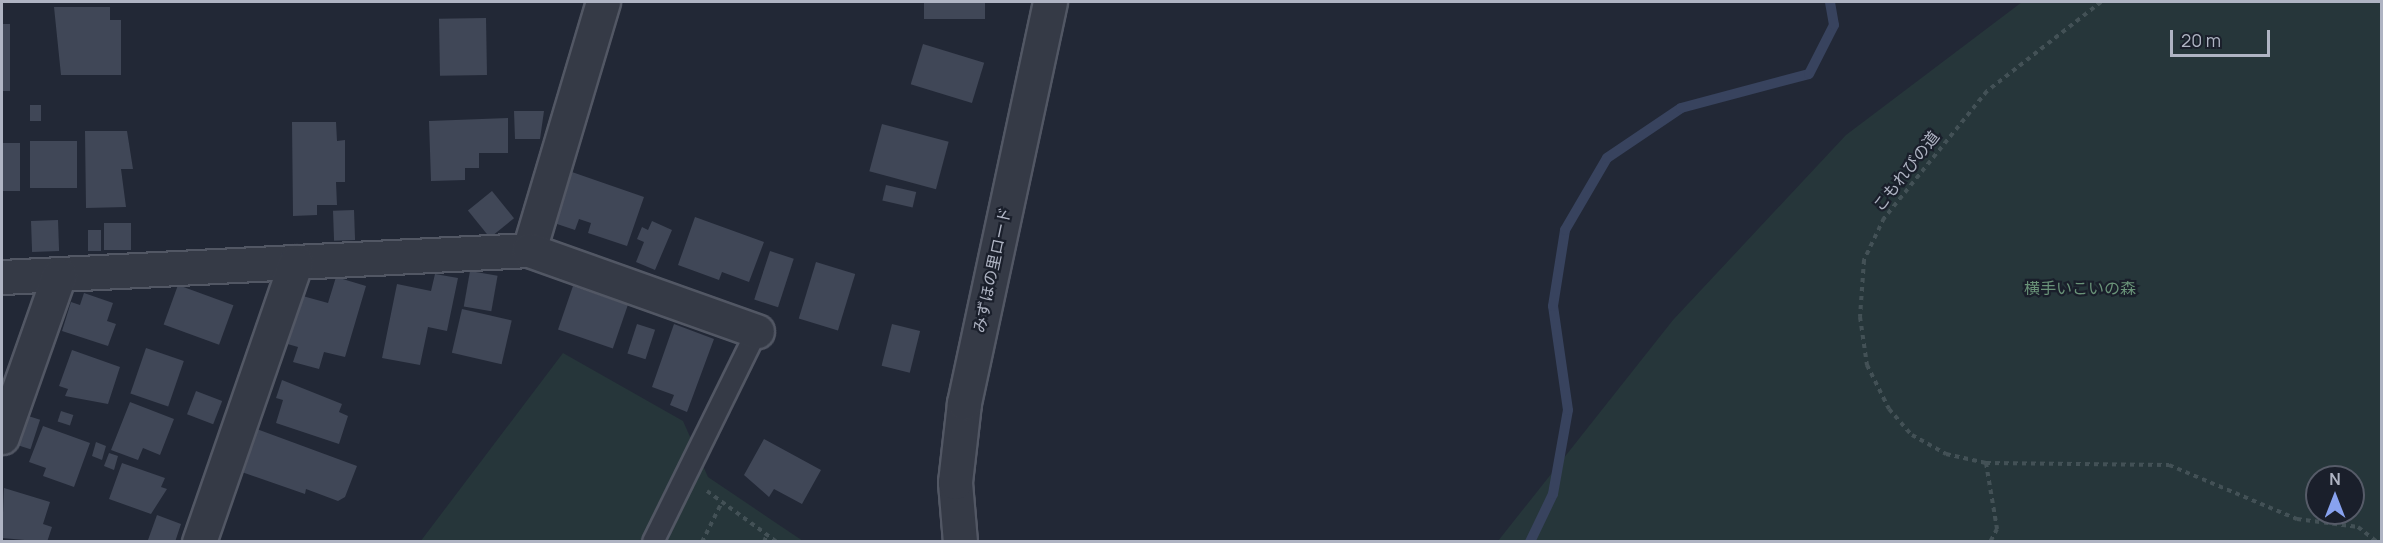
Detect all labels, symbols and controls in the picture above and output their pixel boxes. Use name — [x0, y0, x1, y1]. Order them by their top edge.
scale bar — [2173, 18, 2274, 56]
text: 20 m — [2181, 28, 2221, 52]
street label: こもれびの道 — [1869, 127, 1943, 215]
street label: みずほの里ロード — [969, 205, 1015, 335]
park label: 横手いこいの森 — [2024, 278, 2136, 298]
north arrow — [2305, 465, 2365, 525]
text: N — [2329, 468, 2341, 490]

